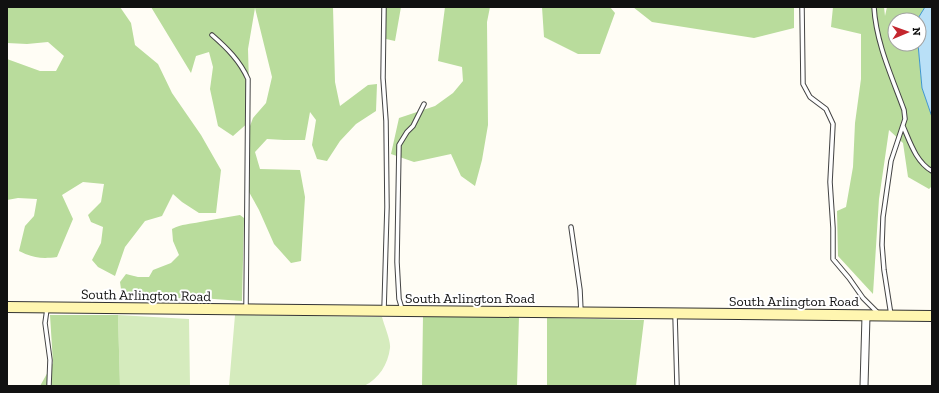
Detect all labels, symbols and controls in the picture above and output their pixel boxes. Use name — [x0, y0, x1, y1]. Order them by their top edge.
north arrow — [887, 12, 927, 52]
text: N — [910, 27, 923, 37]
street label: South Arlington Road — [81, 286, 211, 305]
street label: South Arlington Road — [405, 290, 535, 307]
street label: South Arlington Road — [729, 293, 859, 310]

